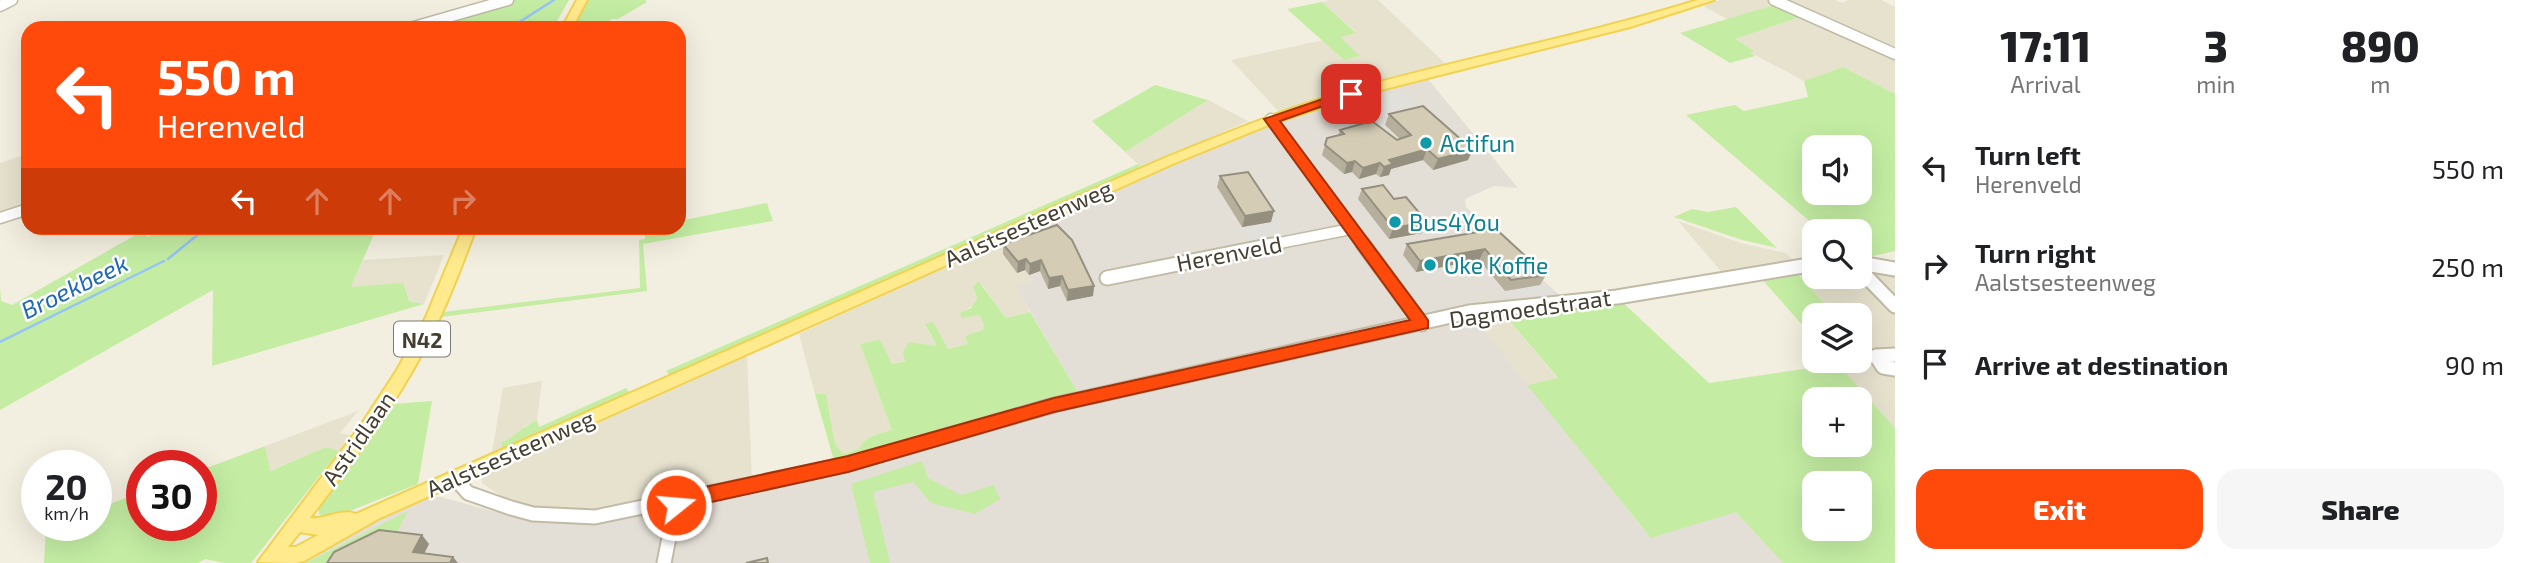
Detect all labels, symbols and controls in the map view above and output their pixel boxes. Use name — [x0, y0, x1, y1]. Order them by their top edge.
text: 17:11 — [2000, 20, 2091, 70]
text: 3 — [2204, 20, 2228, 70]
text: 890 — [2341, 20, 2420, 70]
text: 550 m — [157, 46, 296, 105]
icon: left — [42, 49, 133, 140]
pin — [1321, 64, 1381, 124]
text: Arrival — [2011, 70, 2081, 98]
text: min — [2196, 70, 2235, 98]
text: m — [2370, 70, 2390, 98]
icon: arrive — [1332, 75, 1370, 113]
text: Herenveld — [157, 106, 306, 144]
place label: Actifun — [1440, 129, 1515, 157]
marker: Actifun — [1418, 135, 1434, 151]
map controls — [1802, 135, 1872, 541]
button: sound — [1802, 135, 1872, 205]
text: Turn left — [1975, 139, 2081, 170]
icon: left — [1916, 149, 1954, 187]
text: 550 m — [2432, 153, 2504, 184]
text: Herenveld — [1975, 170, 2082, 198]
street label: Aalstsesteenweg — [940, 173, 1116, 273]
icon: left — [225, 182, 263, 220]
icon: ahead — [298, 182, 336, 220]
icon: ahead — [371, 182, 409, 220]
icon: right — [444, 182, 482, 220]
place label: Bus4You — [1409, 208, 1500, 236]
marker: Bus4You — [1387, 214, 1403, 230]
button: search — [1802, 219, 1872, 289]
street label: Herenveld — [1174, 229, 1284, 277]
text: Turn right — [1975, 237, 2096, 268]
icon: right — [1916, 247, 1954, 285]
water label: Broekbeek — [16, 248, 132, 324]
place label: Oke Koffie — [1444, 251, 1548, 279]
text: 250 m — [2431, 251, 2504, 282]
marker: Oke Koffie — [1422, 257, 1438, 273]
text: Aalstsesteenweg — [1975, 268, 2156, 296]
street label: Dagmoedstraat — [1447, 283, 1613, 333]
button: layers — [1802, 303, 1872, 373]
road number: N42 — [394, 322, 450, 356]
icon: arrive — [1916, 345, 1954, 383]
text: Arrive at destination — [1975, 349, 2228, 380]
text: 90 m — [2445, 349, 2504, 380]
street label: Astridlaan — [315, 386, 401, 490]
button: + — [1802, 387, 1872, 457]
street label: Aalstsesteenweg — [422, 403, 598, 503]
speed limit sign: 30 — [126, 450, 217, 541]
text: 20 — [45, 465, 88, 507]
position arrow — [639, 468, 713, 542]
button: Exit — [1916, 469, 2203, 549]
button: Share — [2217, 469, 2504, 549]
button: − — [1802, 471, 1872, 541]
text: km/h — [44, 502, 89, 524]

